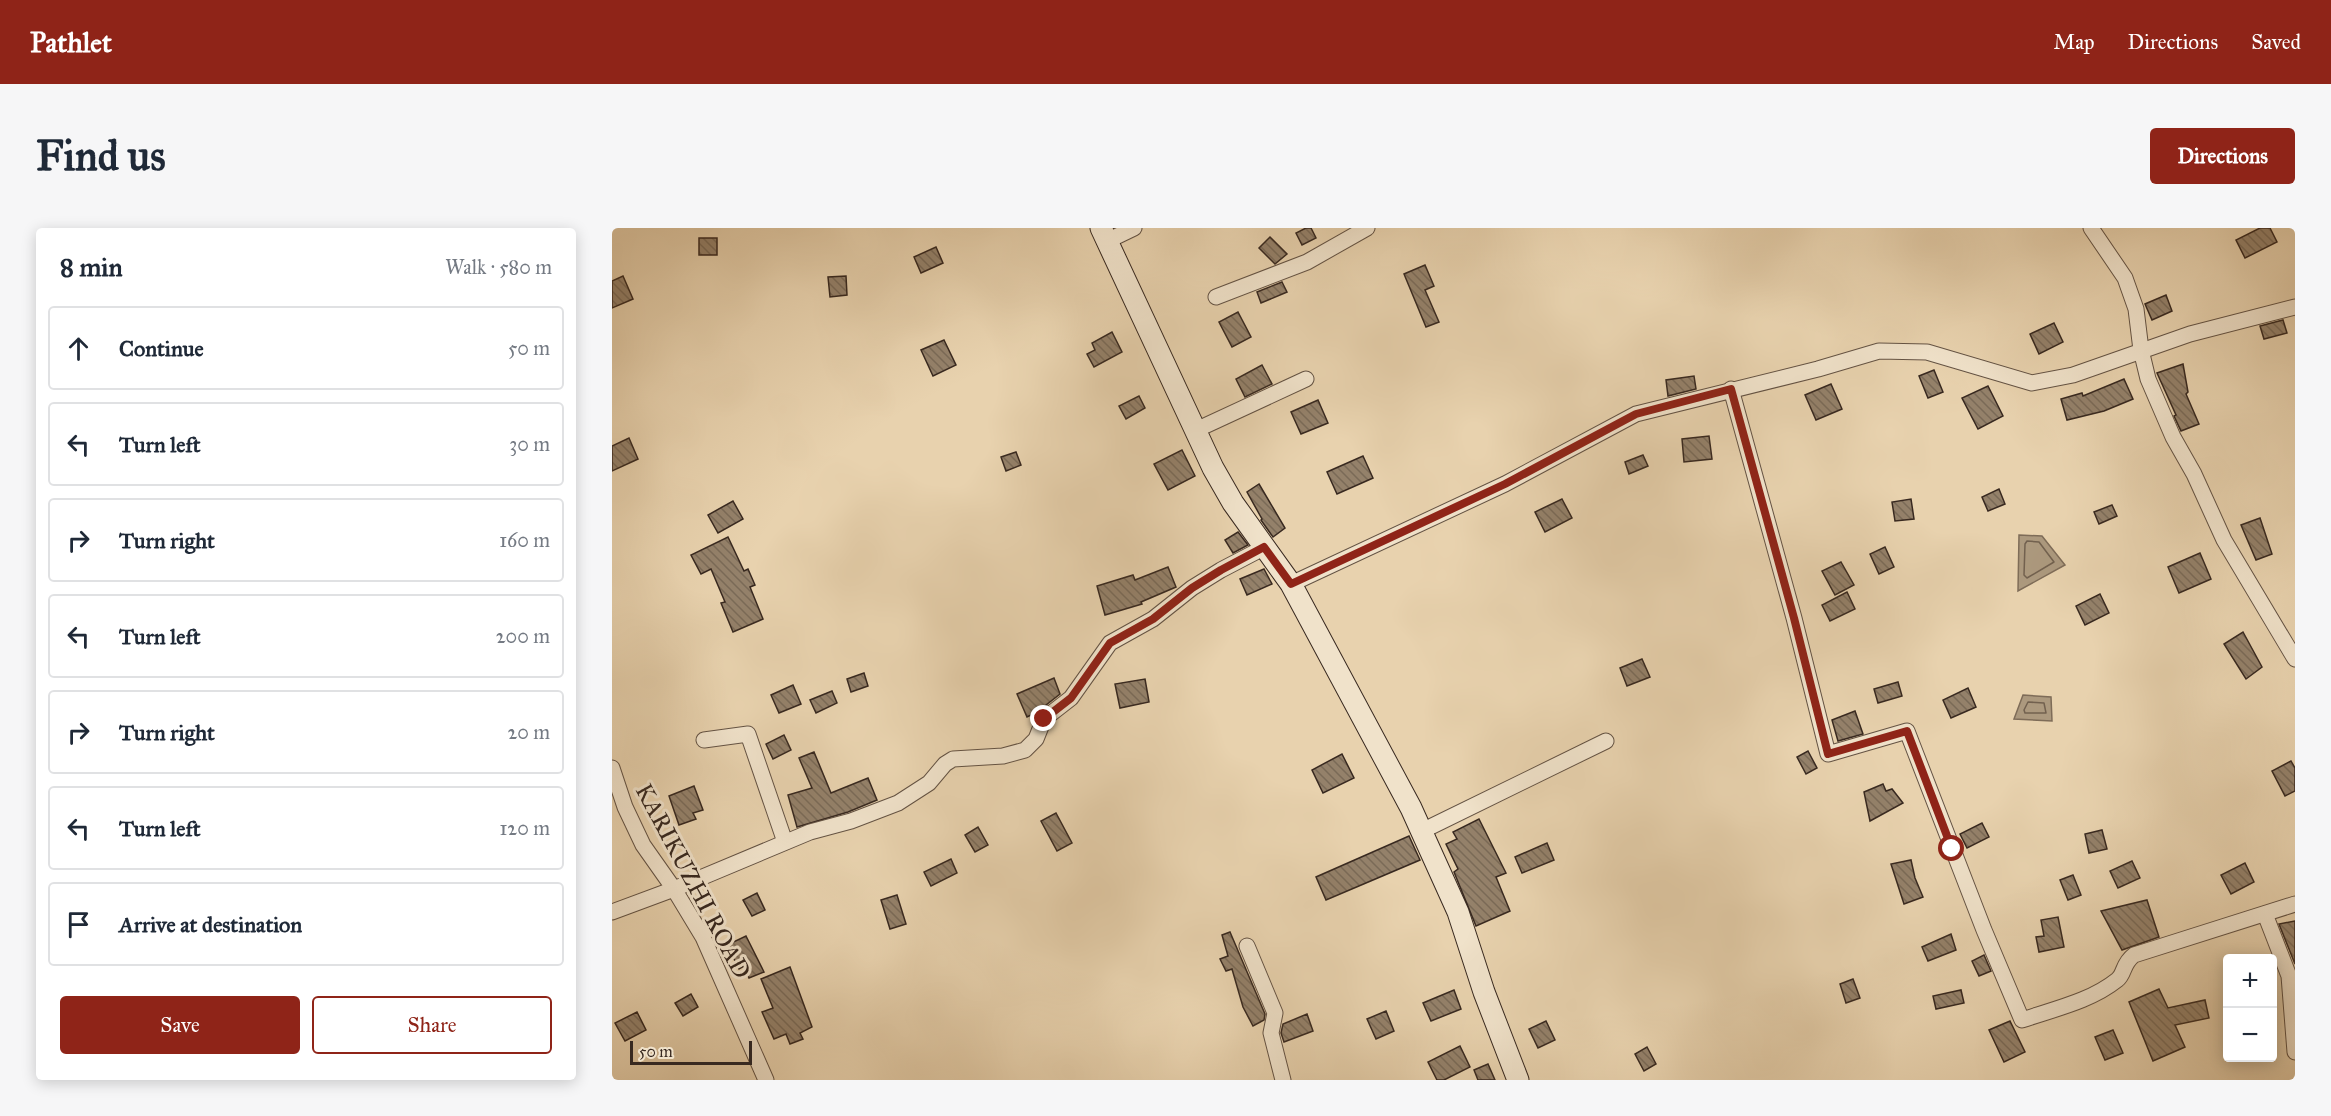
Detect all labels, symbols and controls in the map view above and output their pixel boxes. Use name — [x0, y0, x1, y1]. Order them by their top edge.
text: Pathlet — [30, 25, 112, 60]
text: Map — [2054, 29, 2095, 55]
text: Directions — [2128, 29, 2218, 55]
text: Saved — [2251, 29, 2301, 55]
button: Directions — [2150, 128, 2295, 184]
text: Find us — [36, 130, 166, 182]
text: 8 min — [60, 251, 123, 283]
text: Walk · 580 m — [445, 255, 552, 279]
icon: ahead — [62, 332, 95, 365]
text: Continue — [119, 335, 204, 362]
text: 50 m — [508, 336, 550, 360]
icon: left — [62, 428, 95, 461]
text: Turn left — [119, 431, 201, 458]
text: 30 m — [509, 432, 550, 456]
icon: right — [62, 524, 95, 557]
text: Turn right — [119, 527, 215, 554]
text: 160 m — [499, 528, 550, 552]
icon: left — [62, 620, 95, 653]
text: Turn left — [119, 623, 201, 650]
text: 200 m — [496, 624, 550, 648]
route end — [1030, 705, 1056, 731]
icon: right — [62, 716, 95, 749]
text: Turn right — [119, 719, 215, 746]
text: 20 m — [507, 720, 550, 744]
street label: KARIKUZHI ROAD — [629, 778, 757, 984]
icon: left — [62, 812, 95, 845]
text: Turn left — [119, 815, 201, 842]
text: 120 m — [499, 816, 550, 840]
route start — [1938, 835, 1964, 861]
icon: arrive — [62, 908, 95, 941]
text: Arrive at destination — [119, 911, 302, 938]
map controls — [2223, 954, 2277, 1062]
button: + — [2223, 954, 2277, 1008]
button: Save — [60, 996, 300, 1054]
button: Share — [312, 996, 552, 1054]
button: − — [2223, 1008, 2277, 1062]
scale bar — [630, 1038, 752, 1066]
text: 50 m — [639, 1042, 673, 1061]

